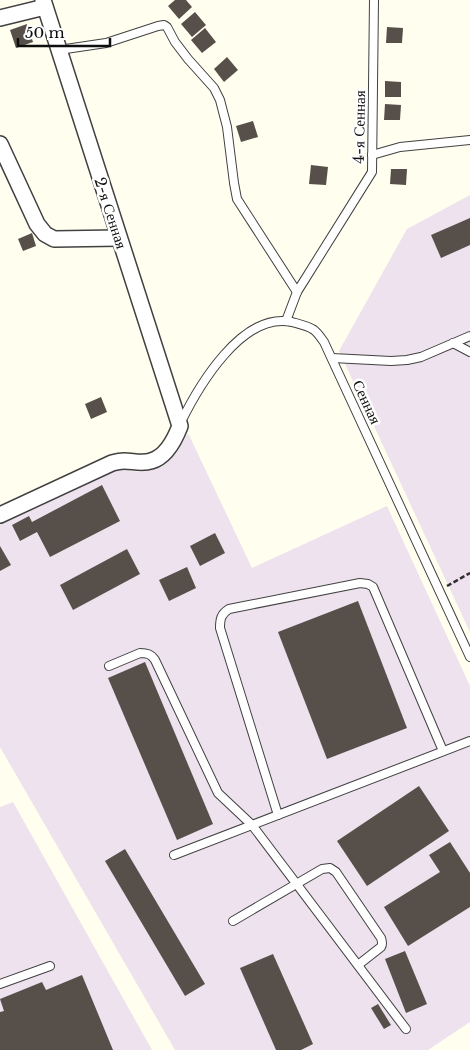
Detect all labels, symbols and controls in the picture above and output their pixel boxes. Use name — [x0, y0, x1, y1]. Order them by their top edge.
scale bar — [18, 15, 110, 47]
text: 50 m — [25, 23, 65, 42]
street label: 4-я Сенная — [349, 90, 369, 164]
street label: 2-я Сенная — [91, 175, 131, 251]
street label: Сенная — [349, 377, 385, 427]

